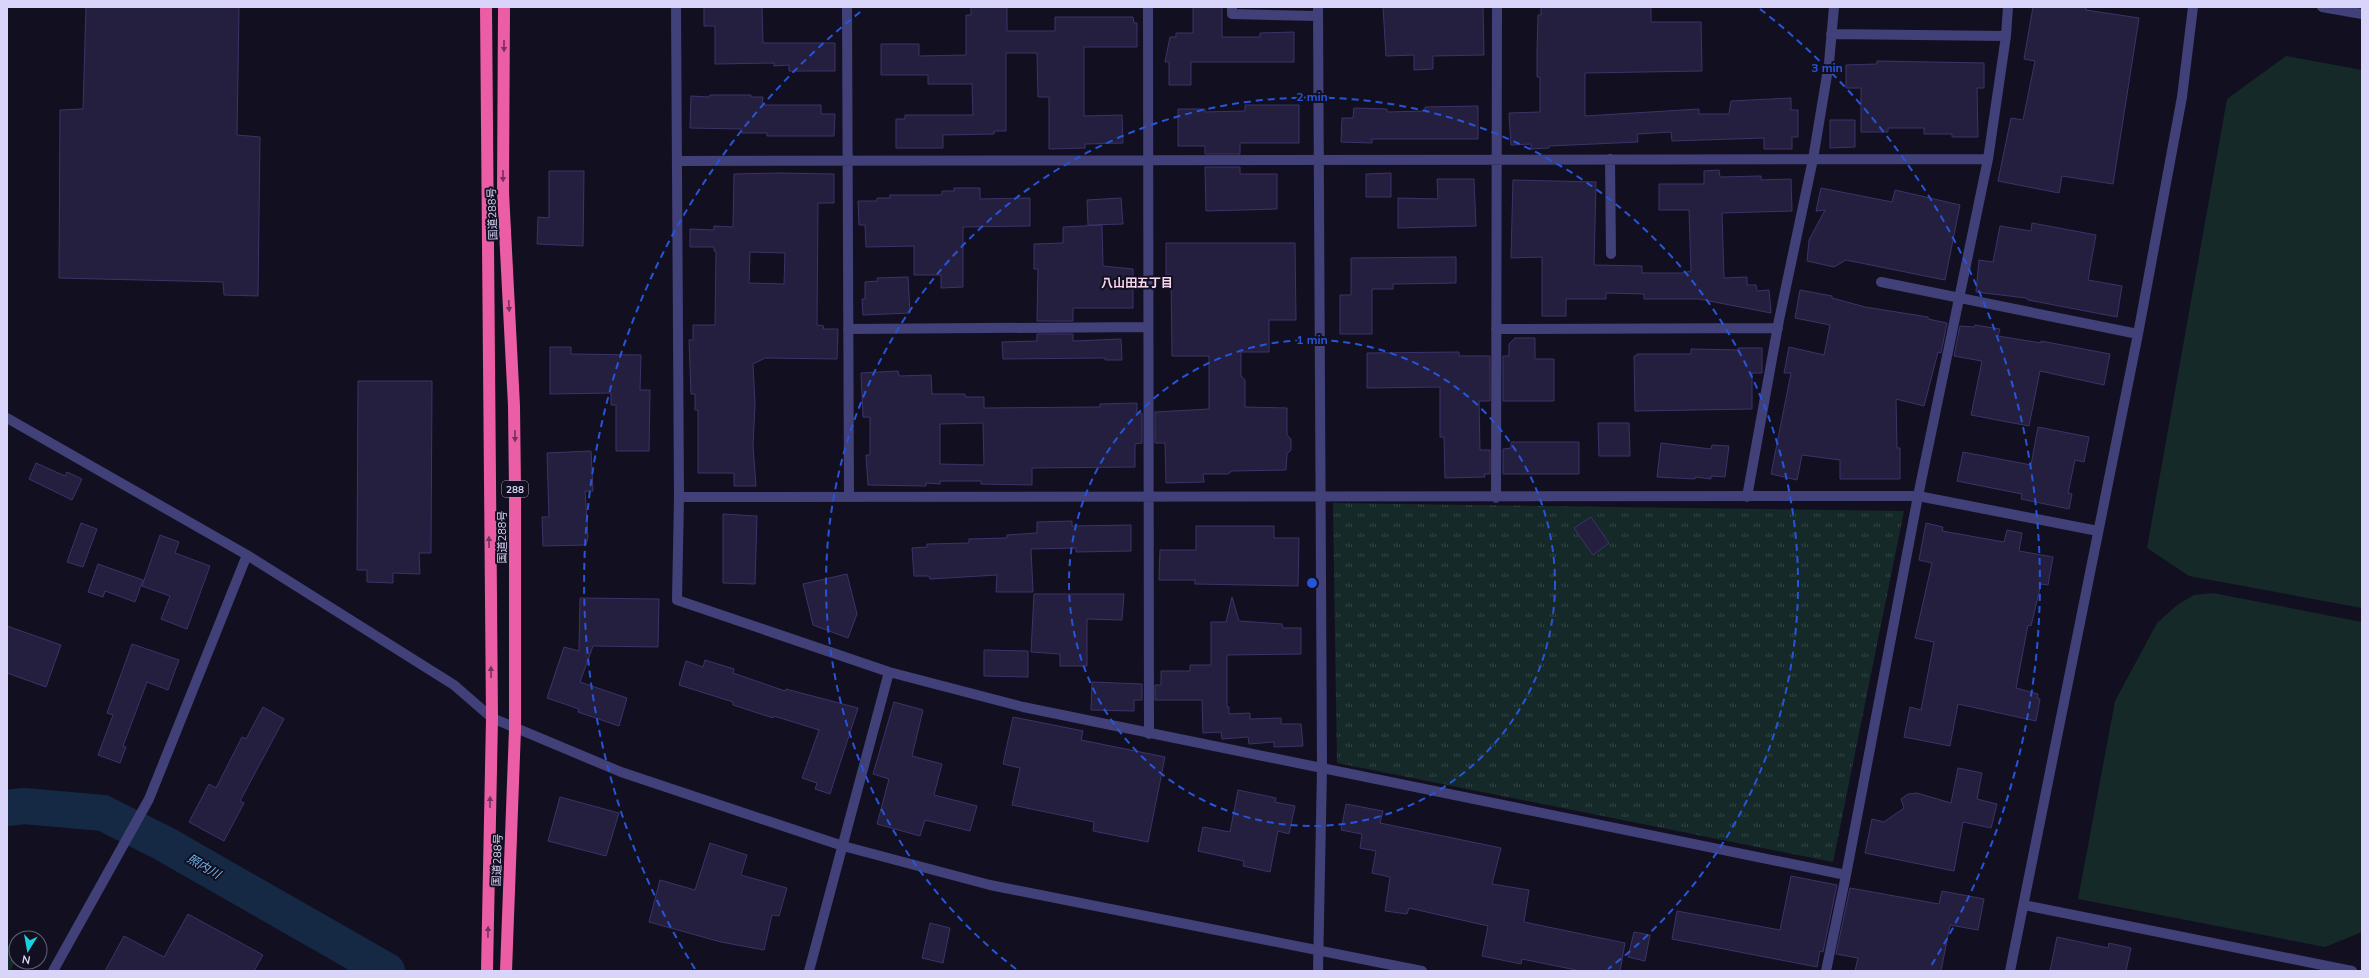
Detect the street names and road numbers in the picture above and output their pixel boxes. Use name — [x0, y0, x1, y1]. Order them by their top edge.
street label: 国道288号 — [484, 187, 500, 241]
road number: 288 — [502, 481, 528, 497]
street label: 国道288号 — [495, 511, 509, 563]
street label: 国道288号 — [489, 833, 505, 887]

